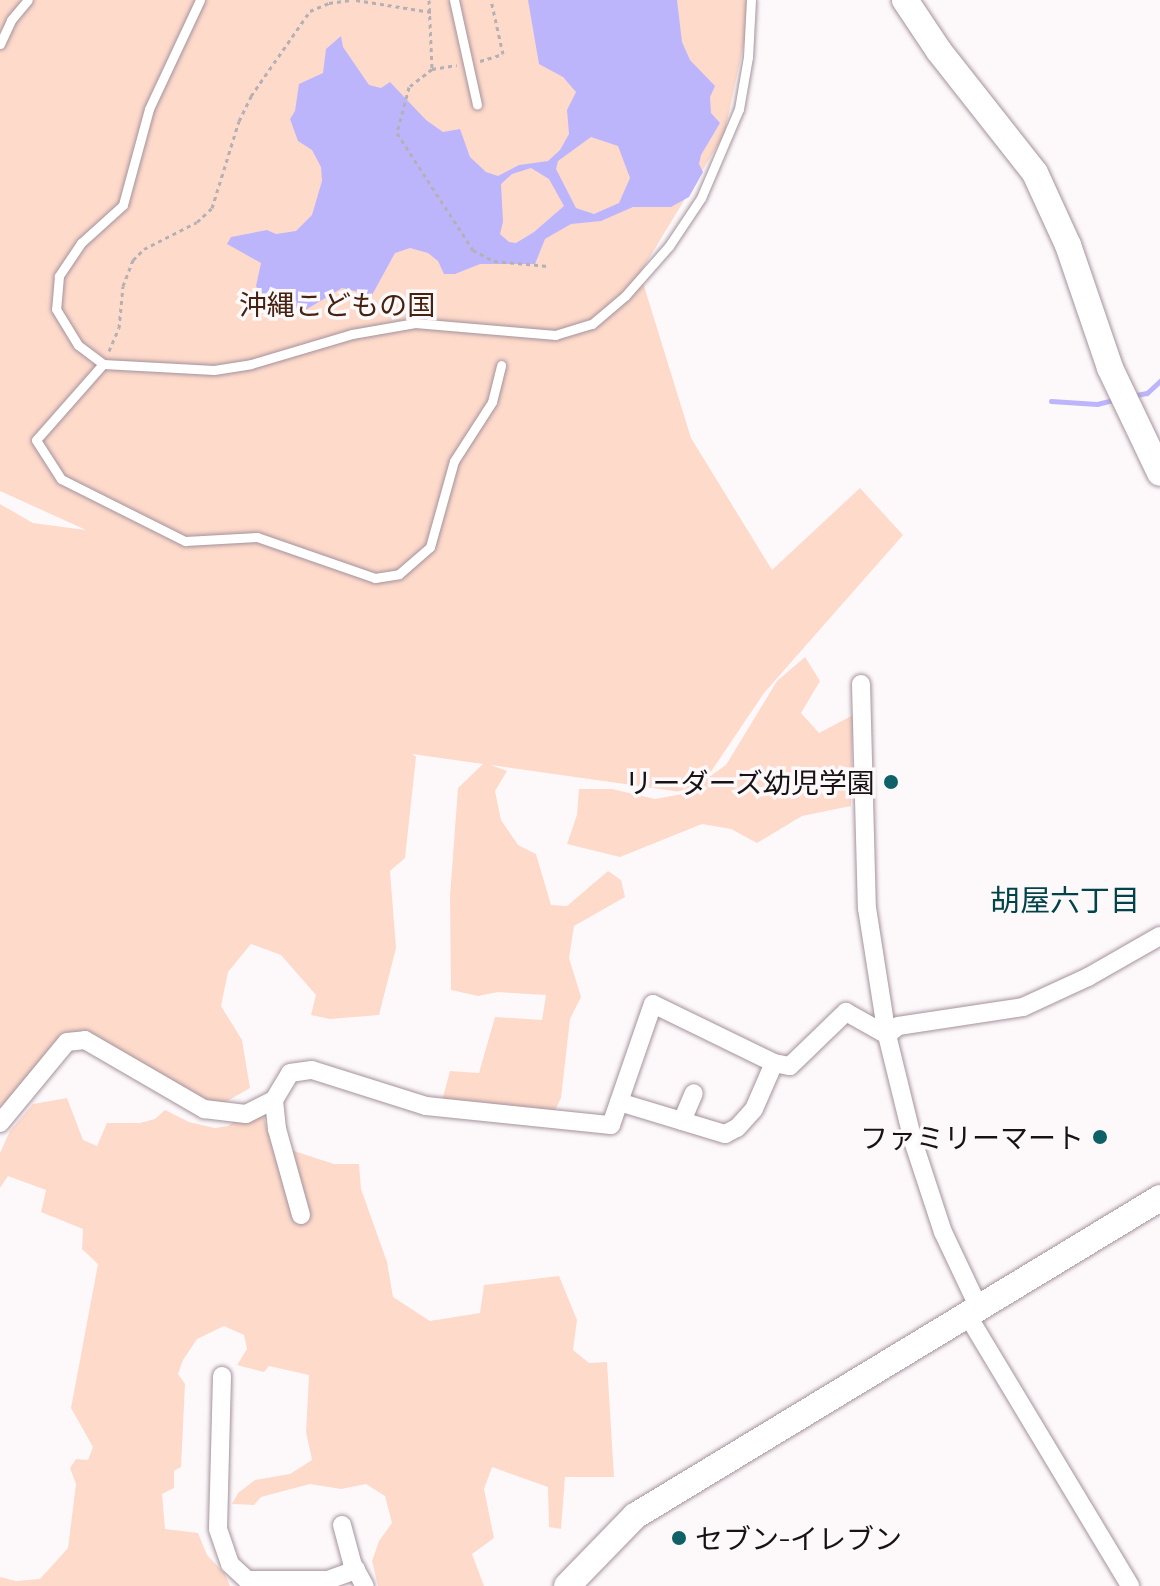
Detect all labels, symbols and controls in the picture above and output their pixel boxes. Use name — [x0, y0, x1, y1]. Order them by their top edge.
park label: 沖縄こどもの国 — [239, 287, 435, 321]
place label: リーダーズ幼児学園 — [623, 765, 875, 799]
marker: リーダーズ幼児学園 — [882, 773, 900, 791]
district label: 胡屋六丁目 — [990, 881, 1140, 917]
place label: ファミリーマート — [860, 1120, 1084, 1154]
marker: ファミリーマート — [1091, 1128, 1109, 1146]
place label: セブン-イレブン — [695, 1521, 902, 1555]
marker: セブン-イレブン — [670, 1529, 688, 1547]

